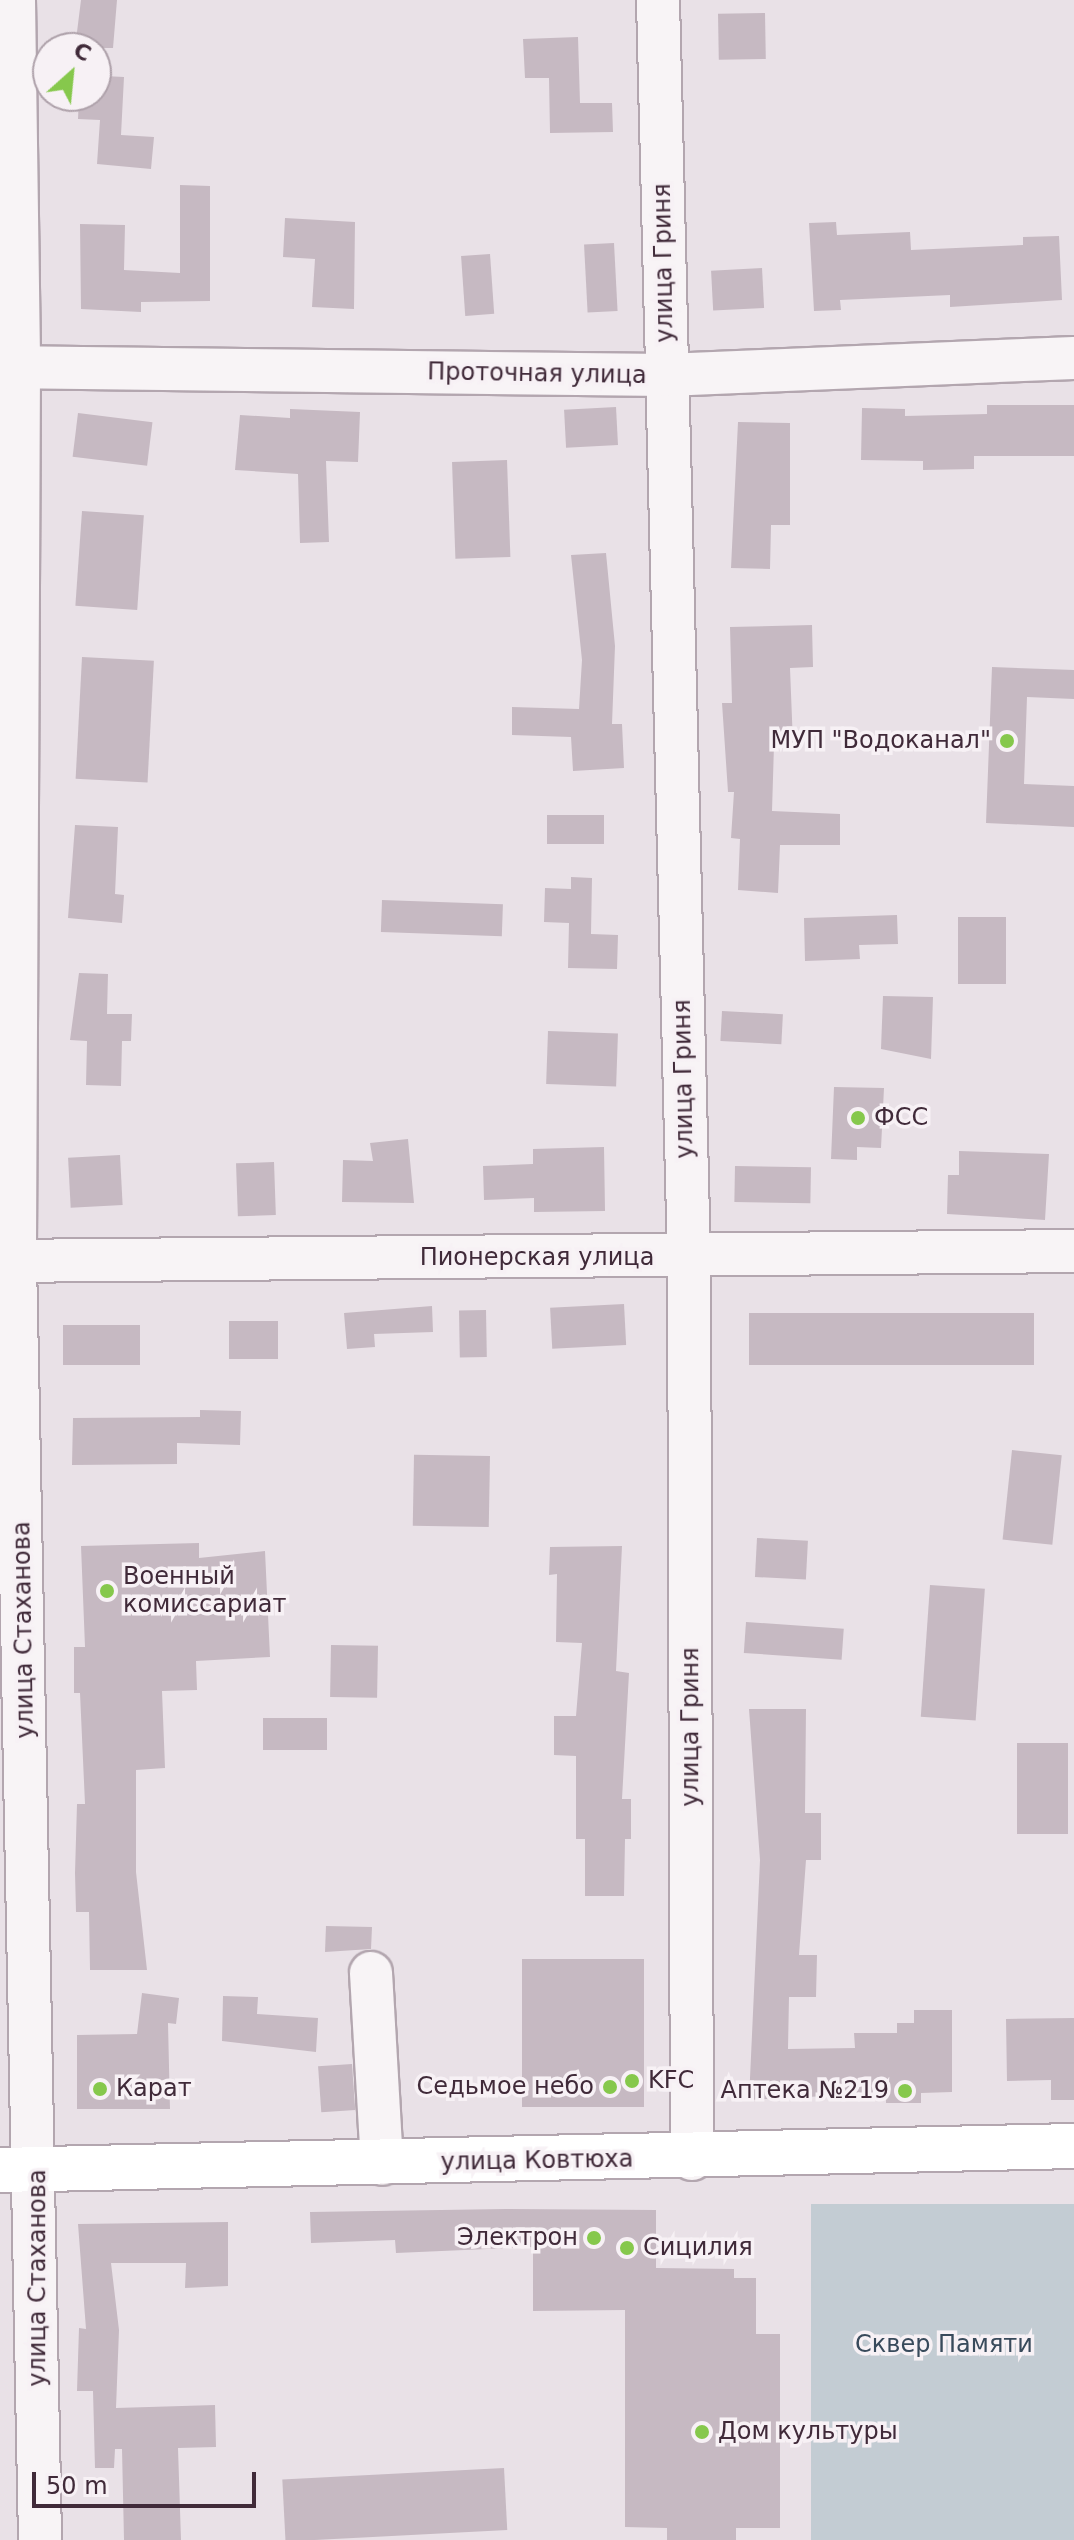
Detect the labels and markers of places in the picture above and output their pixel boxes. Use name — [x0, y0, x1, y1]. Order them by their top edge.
place label: МУП "Водоканал" — [771, 727, 991, 755]
marker: МУП "Водоканал" — [998, 732, 1016, 750]
place label: ФСС — [874, 1104, 928, 1132]
marker: ФСС — [849, 1109, 867, 1127]
place label: Военный комиссариат — [123, 1563, 286, 1619]
marker: Военный комиссариат — [98, 1582, 116, 1600]
place label: KFC — [648, 2067, 694, 2095]
marker: KFC — [623, 2072, 641, 2090]
place label: Седьмое небо — [417, 2073, 594, 2101]
place label: Карат — [116, 2075, 192, 2103]
place label: Аптека №219 — [721, 2077, 889, 2105]
marker: Седьмое небо — [601, 2078, 619, 2096]
marker: Карат — [91, 2080, 109, 2098]
marker: Аптека №219 — [896, 2082, 914, 2100]
place label: Электрон — [457, 2224, 578, 2252]
marker: Электрон — [585, 2229, 603, 2247]
place label: Сицилия — [643, 2234, 753, 2262]
marker: Сицилия — [618, 2239, 636, 2257]
place label: Дом культуры — [718, 2418, 898, 2446]
marker: Дом культуры — [693, 2423, 711, 2441]

